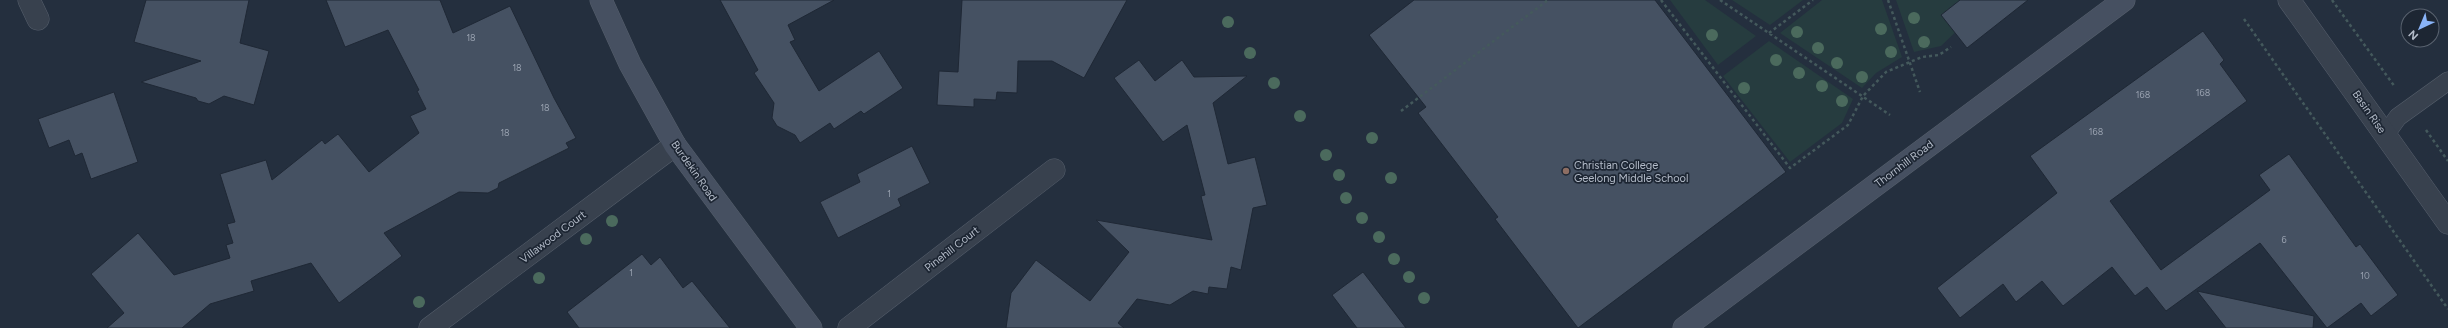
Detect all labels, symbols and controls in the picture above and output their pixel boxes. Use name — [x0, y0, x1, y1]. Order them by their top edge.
north arrow — [2400, 8, 2440, 48]
text: N — [2406, 27, 2421, 42]
house number: 18 — [466, 32, 476, 43]
house number: 18 — [512, 62, 522, 73]
house number: 168 — [2196, 87, 2211, 98]
street label: Basin Rise — [2349, 88, 2389, 136]
house number: 168 — [2136, 89, 2151, 100]
house number: 18 — [540, 102, 550, 113]
house number: 168 — [2089, 126, 2104, 137]
house number: 18 — [500, 127, 510, 138]
street label: Burdekin Road — [668, 138, 720, 204]
street label: Thornhill Road — [1872, 138, 1936, 190]
place label: Christian College Geelong Middle School — [1574, 159, 1688, 185]
marker: Christian College Geelong Middle School — [1561, 166, 1571, 176]
house number: 1 — [887, 188, 891, 199]
street label: Villawood Court — [517, 208, 589, 266]
street label: Pinehill Court — [922, 224, 982, 274]
house number: 6 — [2281, 234, 2287, 245]
house number: 1 — [629, 267, 633, 278]
house number: 10 — [2360, 270, 2370, 281]

